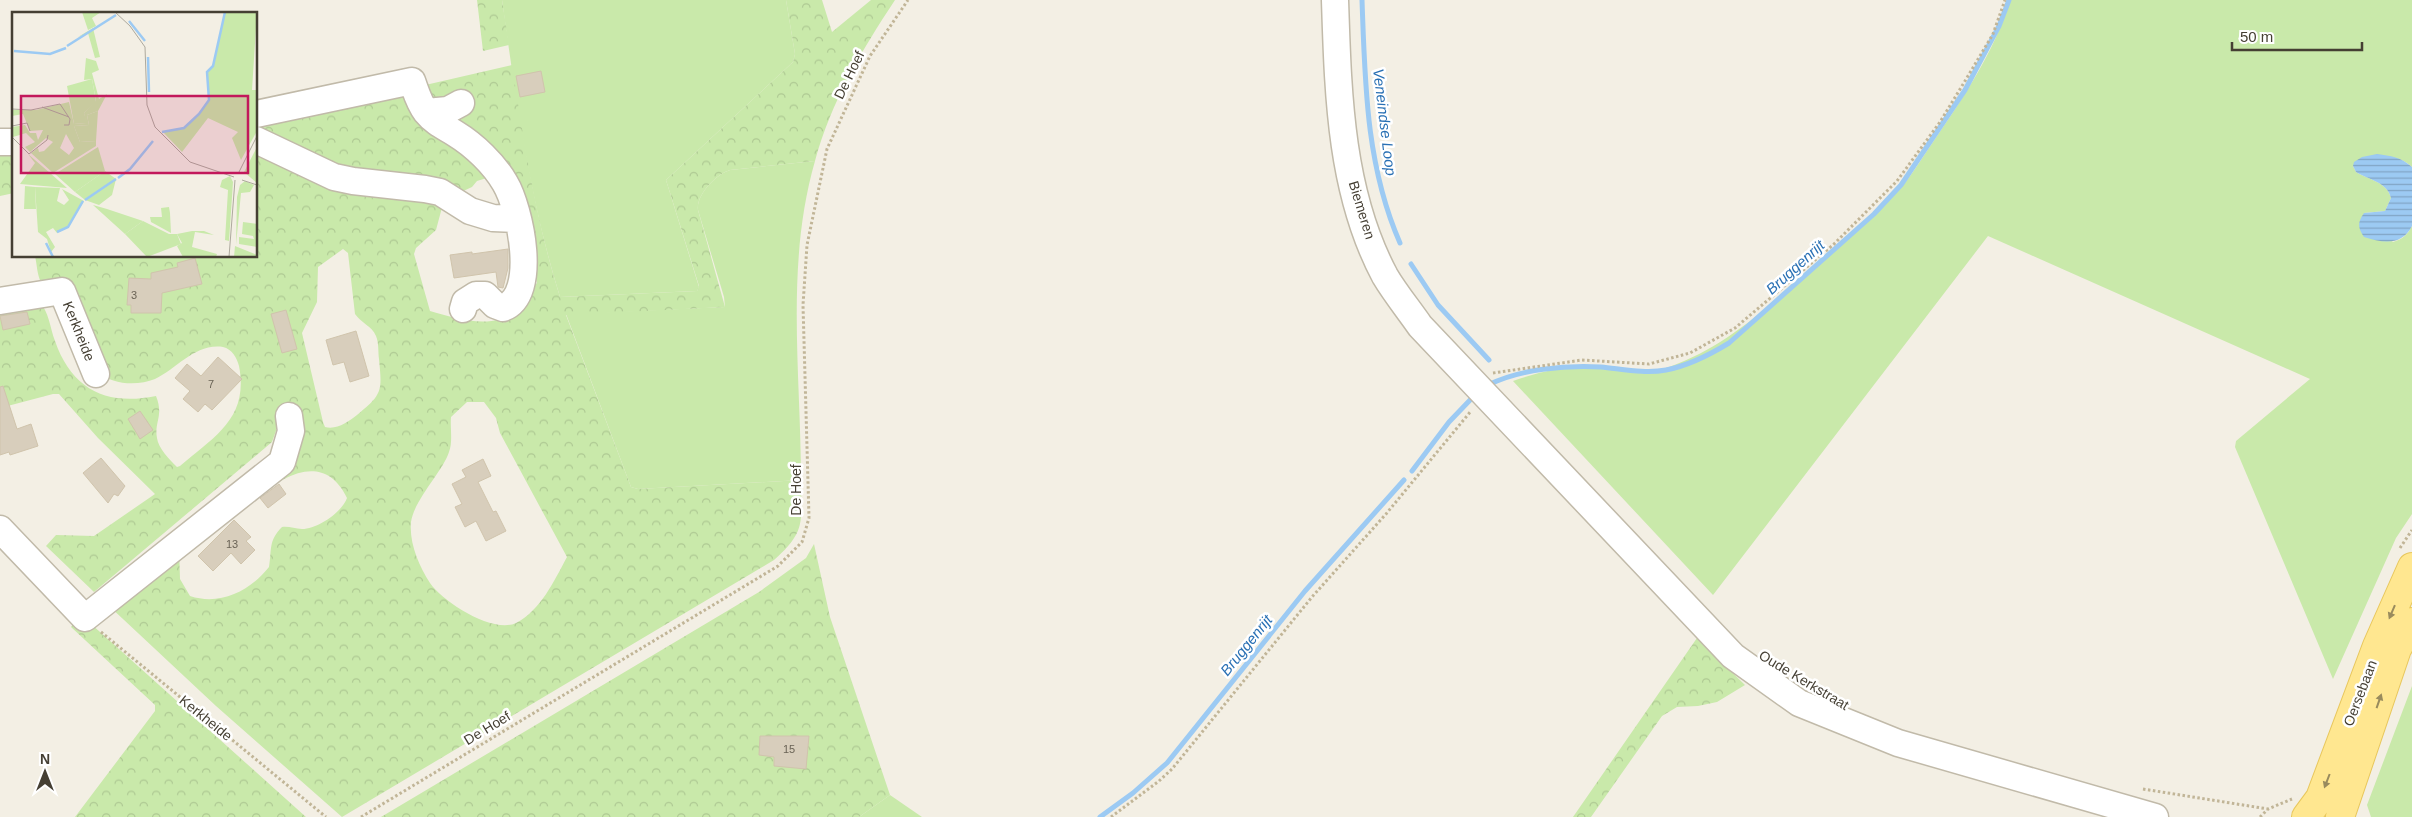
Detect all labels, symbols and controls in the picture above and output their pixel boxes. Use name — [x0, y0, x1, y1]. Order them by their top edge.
inset map — [12, 12, 258, 258]
scale bar — [2232, 20, 2362, 52]
text: 50 m — [2240, 28, 2273, 45]
street label: De Hoef — [831, 48, 867, 102]
water label: Veneindse Loop — [1370, 67, 1400, 177]
street label: Biemeren — [1346, 179, 1378, 241]
water label: Bruggenrijt — [1762, 236, 1828, 298]
house number: 3 — [131, 289, 137, 301]
street label: Kerkheide — [60, 299, 98, 363]
house number: 7 — [208, 378, 214, 390]
street label: De Hoef — [788, 464, 804, 516]
house number: 13 — [226, 538, 238, 550]
one-way arrow — [2388, 605, 2396, 619]
water label: Bruggenrijt — [1217, 611, 1276, 679]
street label: Oude Kerkstraat — [1756, 647, 1852, 713]
street label: Oersebaan — [2340, 658, 2380, 728]
street label: Kerkheide — [176, 692, 236, 744]
one-way arrow — [2375, 693, 2383, 708]
street label: De Hoef — [461, 708, 513, 748]
house number: 15 — [783, 743, 795, 755]
north arrow — [20, 747, 70, 797]
text: N — [40, 751, 50, 767]
one-way arrow — [2322, 774, 2330, 788]

